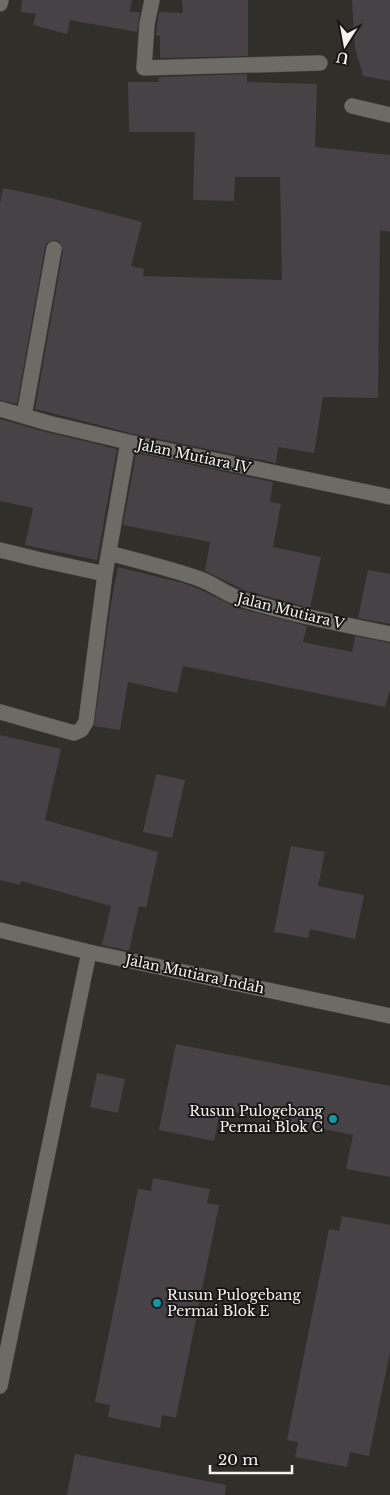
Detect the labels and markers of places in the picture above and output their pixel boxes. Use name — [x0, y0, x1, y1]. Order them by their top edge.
place label: Rusun Pulogebang Permai Blok C — [189, 1102, 324, 1136]
marker: Rusun Pulogebang Permai Blok C — [327, 1113, 339, 1125]
place label: Rusun Pulogebang Permai Blok E — [167, 1286, 301, 1320]
marker: Rusun Pulogebang Permai Blok E — [151, 1297, 163, 1309]

